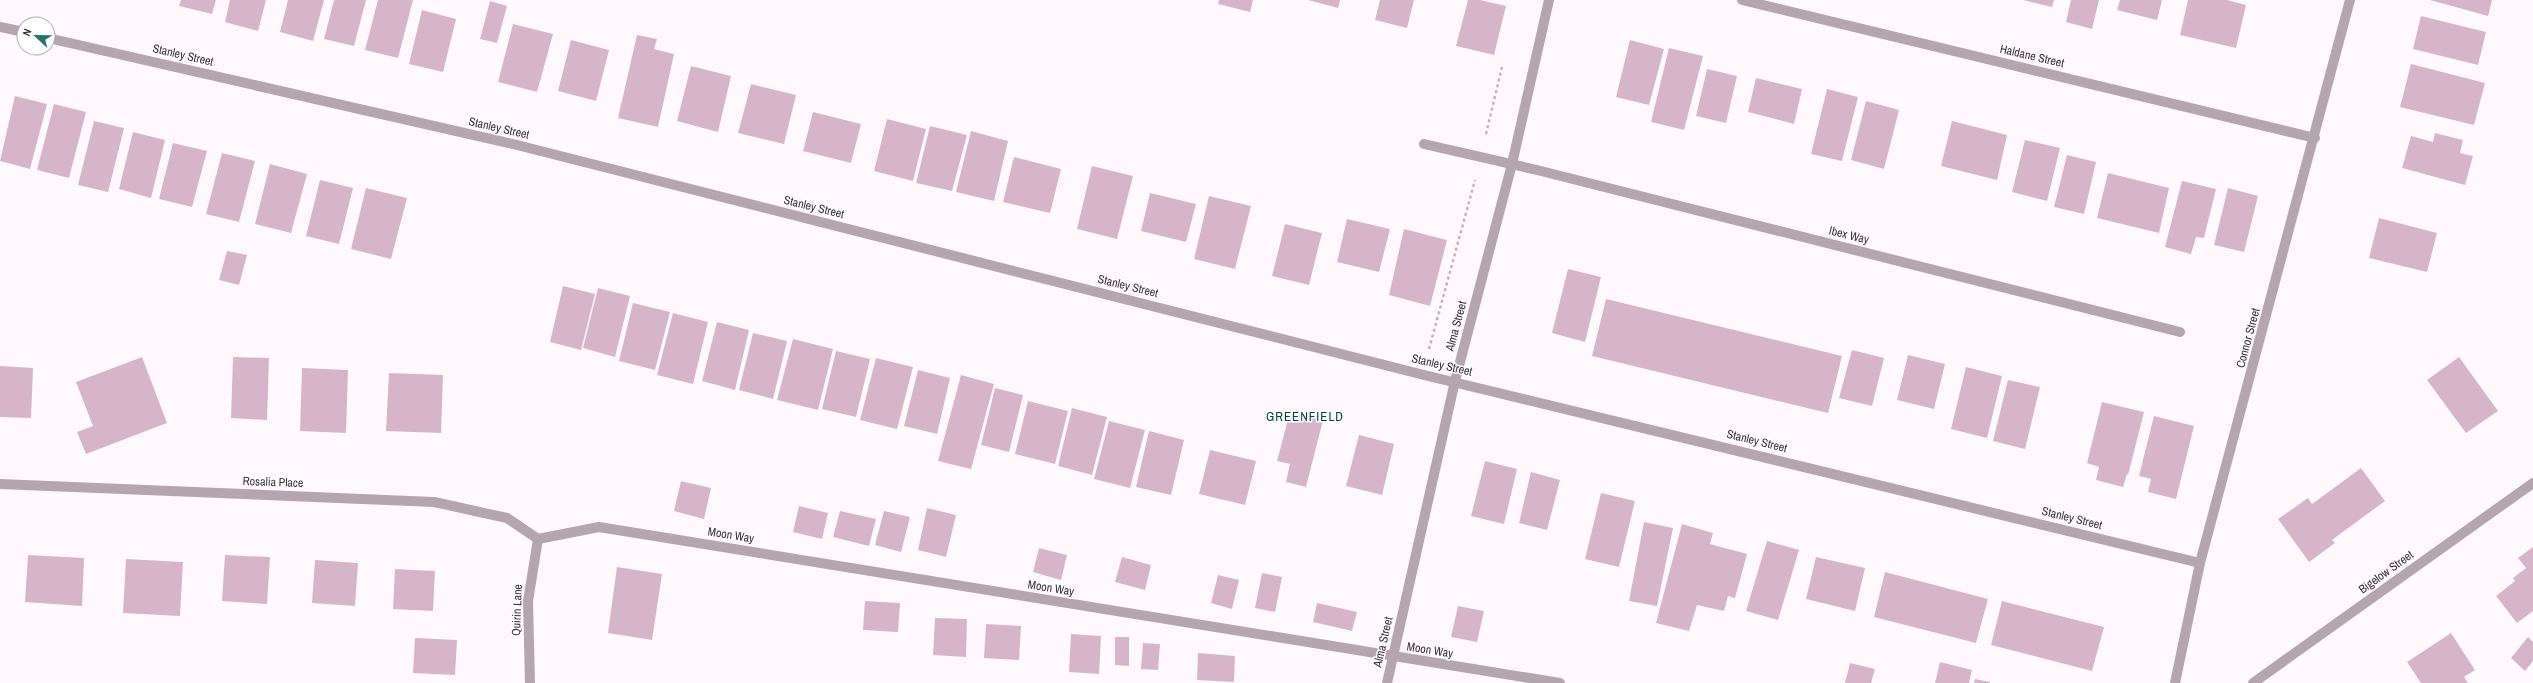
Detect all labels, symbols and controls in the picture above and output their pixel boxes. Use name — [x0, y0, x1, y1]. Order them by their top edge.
north arrow — [16, 16, 56, 56]
text: N — [19, 27, 34, 38]
street label: Stanley Street — [151, 40, 215, 70]
street label: Haldane Street — [1998, 41, 2066, 71]
street label: Stanley Street — [467, 113, 531, 143]
street label: Stanley Street — [782, 192, 846, 222]
street label: Ibex Way — [1827, 222, 1871, 248]
street label: Stanley Street — [1096, 271, 1160, 301]
street label: Alma Street — [1441, 299, 1470, 354]
street label: Connor Street — [2232, 306, 2264, 370]
street label: Stanley Street — [1410, 350, 1474, 380]
district label: GREENFIELD — [1266, 408, 1344, 425]
street label: Stanley Street — [1725, 426, 1789, 456]
street label: Rosalia Place — [242, 473, 304, 491]
street label: Stanley Street — [2040, 503, 2104, 533]
street label: Moon Way — [707, 523, 755, 547]
street label: Bigelow Street — [2355, 547, 2417, 597]
street label: Moon Way — [1027, 576, 1075, 600]
street label: Quirin Lane — [508, 584, 526, 636]
street label: Alma Street — [1369, 615, 1397, 670]
street label: Moon Way — [1406, 638, 1454, 662]

